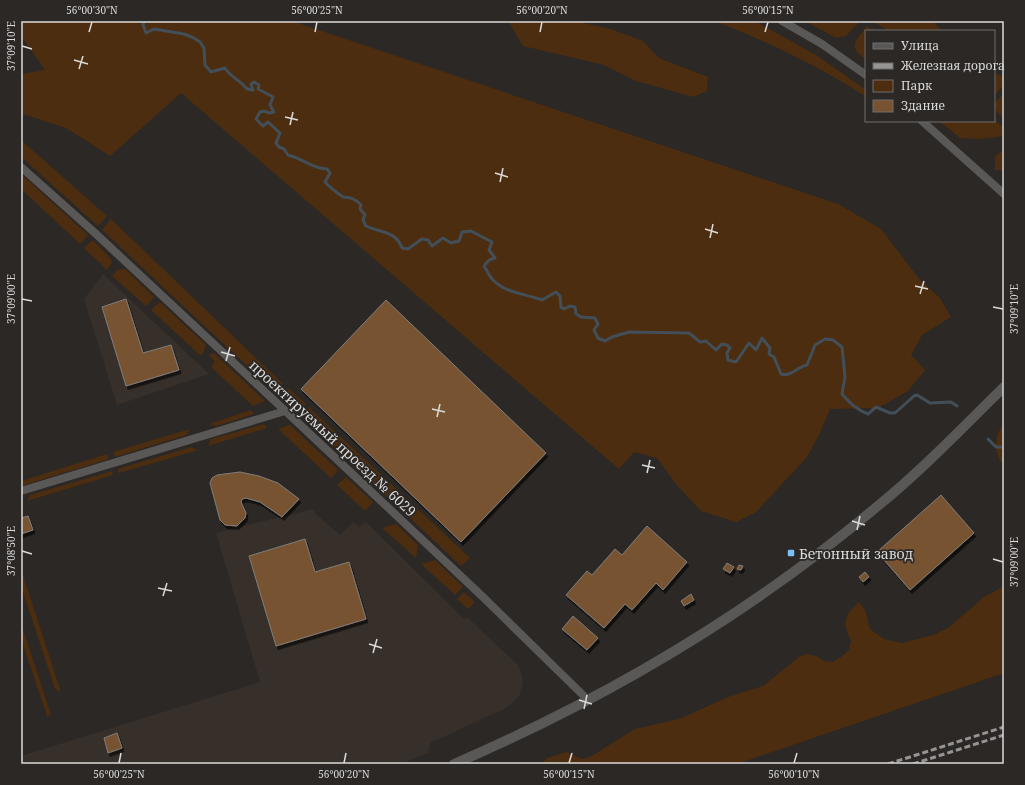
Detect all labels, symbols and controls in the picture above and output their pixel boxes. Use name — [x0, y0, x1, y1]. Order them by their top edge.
text: 56°00'30"N — [66, 3, 118, 17]
text: 56°00'25"N — [291, 3, 343, 17]
text: 56°00'20"N — [516, 3, 568, 17]
text: 56°00'15"N — [742, 3, 794, 17]
text: 37°09'10"E — [4, 21, 18, 71]
legend — [865, 30, 995, 122]
text: Улица — [901, 37, 939, 54]
text: Железная дорога — [900, 57, 1005, 74]
text: Парк — [901, 77, 933, 94]
text: Здание — [901, 97, 945, 114]
text: 37°09'00"E — [4, 274, 18, 324]
text: 37°09'10"E — [1007, 284, 1021, 334]
street label: проектируемый проезд № 6029 — [246, 356, 420, 520]
text: 37°08'50"E — [4, 526, 18, 576]
text: 37°09'00"E — [1007, 537, 1021, 587]
place label: Бетонный завод — [799, 544, 914, 563]
marker: Бетонный завод — [786, 548, 796, 558]
text: 56°00'25"N — [93, 767, 145, 781]
text: 56°00'20"N — [318, 767, 370, 781]
text: 56°00'15"N — [543, 767, 595, 781]
text: 56°00'10"N — [768, 767, 820, 781]

